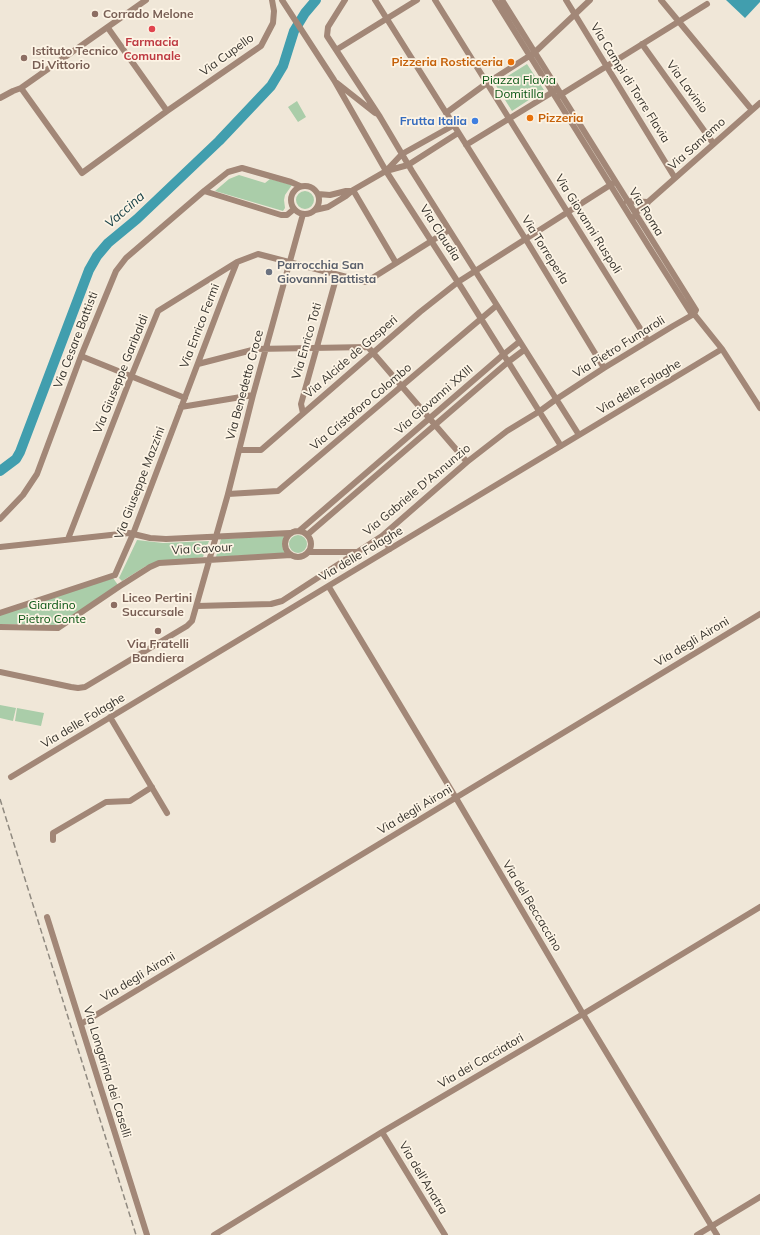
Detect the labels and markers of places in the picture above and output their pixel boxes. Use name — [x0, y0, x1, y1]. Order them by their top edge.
place label: Corrado Melone — [103, 7, 194, 21]
marker: Corrado Melone — [90, 9, 100, 19]
marker: Farmacia Comunale — [147, 24, 157, 34]
place label: Farmacia Comunale — [123, 35, 181, 63]
place label: Istituto Tecnico Di Vittorio — [32, 44, 118, 72]
marker: Istituto Tecnico Di Vittorio — [19, 53, 29, 63]
place label: Pizzeria Rosticceria — [391, 55, 503, 69]
marker: Pizzeria Rosticceria — [506, 57, 516, 67]
place label: Pizzeria — [538, 111, 583, 125]
marker: Pizzeria — [525, 113, 535, 123]
place label: Frutta Italia — [400, 114, 467, 128]
marker: Frutta Italia — [470, 116, 480, 126]
place label: Parrocchia San Giovanni Battista — [277, 258, 376, 286]
marker: Parrocchia San Giovanni Battista — [264, 267, 274, 277]
place label: Liceo Pertini Succursale — [122, 591, 192, 619]
marker: Liceo Pertini Succursale — [109, 600, 119, 610]
marker: Via Fratelli Bandiera — [153, 626, 163, 636]
place label: Via Fratelli Bandiera — [127, 637, 189, 665]

